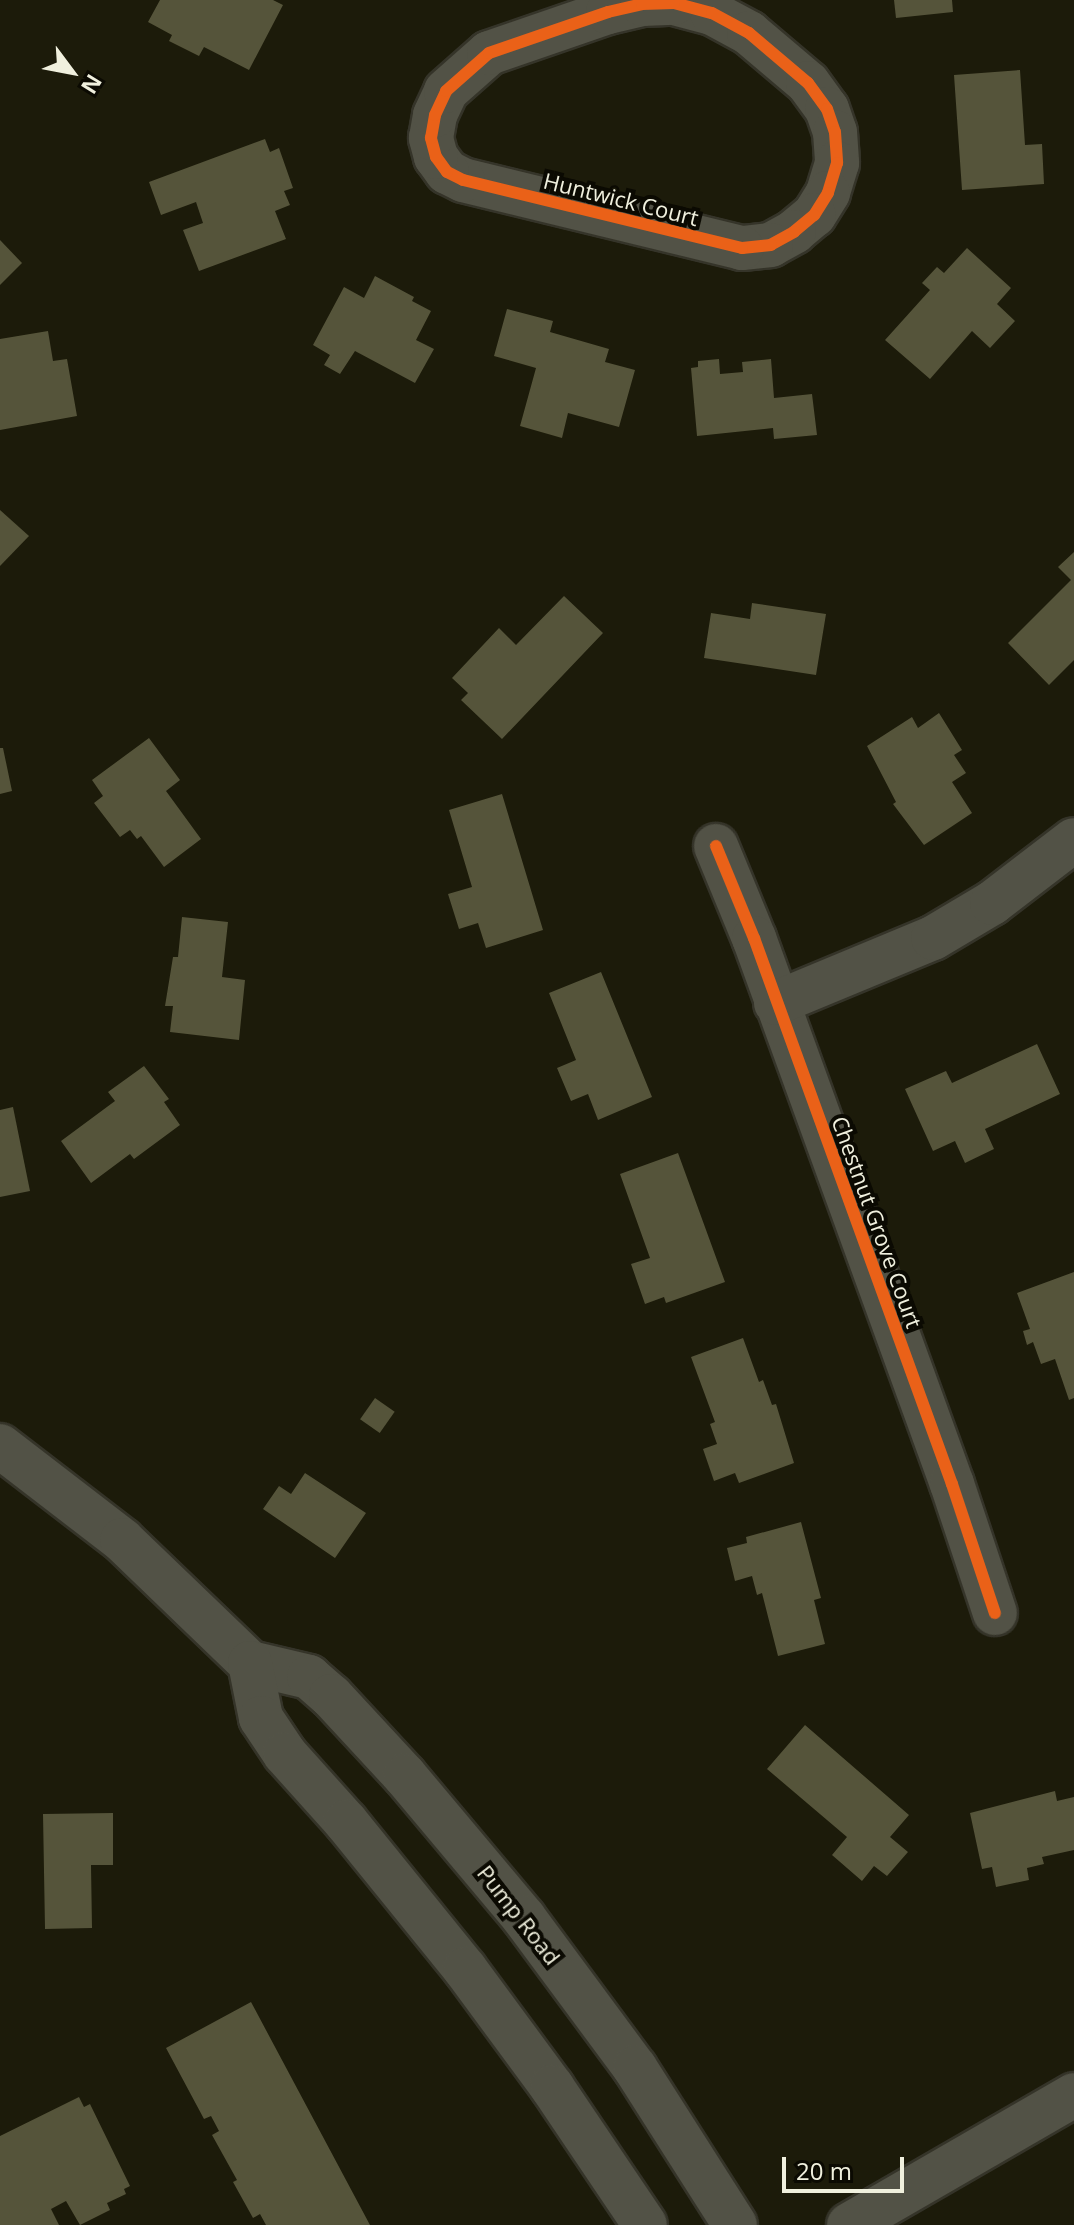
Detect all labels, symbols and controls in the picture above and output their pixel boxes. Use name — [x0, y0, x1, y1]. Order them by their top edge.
north arrow — [32, 32, 112, 112]
text: N — [75, 69, 110, 100]
street label: Huntwick Court — [541, 167, 701, 231]
street label: Chestnut Grove Court — [826, 1113, 928, 1331]
street label: Pump Road — [472, 1860, 566, 1970]
scale bar — [786, 2141, 908, 2191]
text: 20 m — [796, 2154, 852, 2187]

